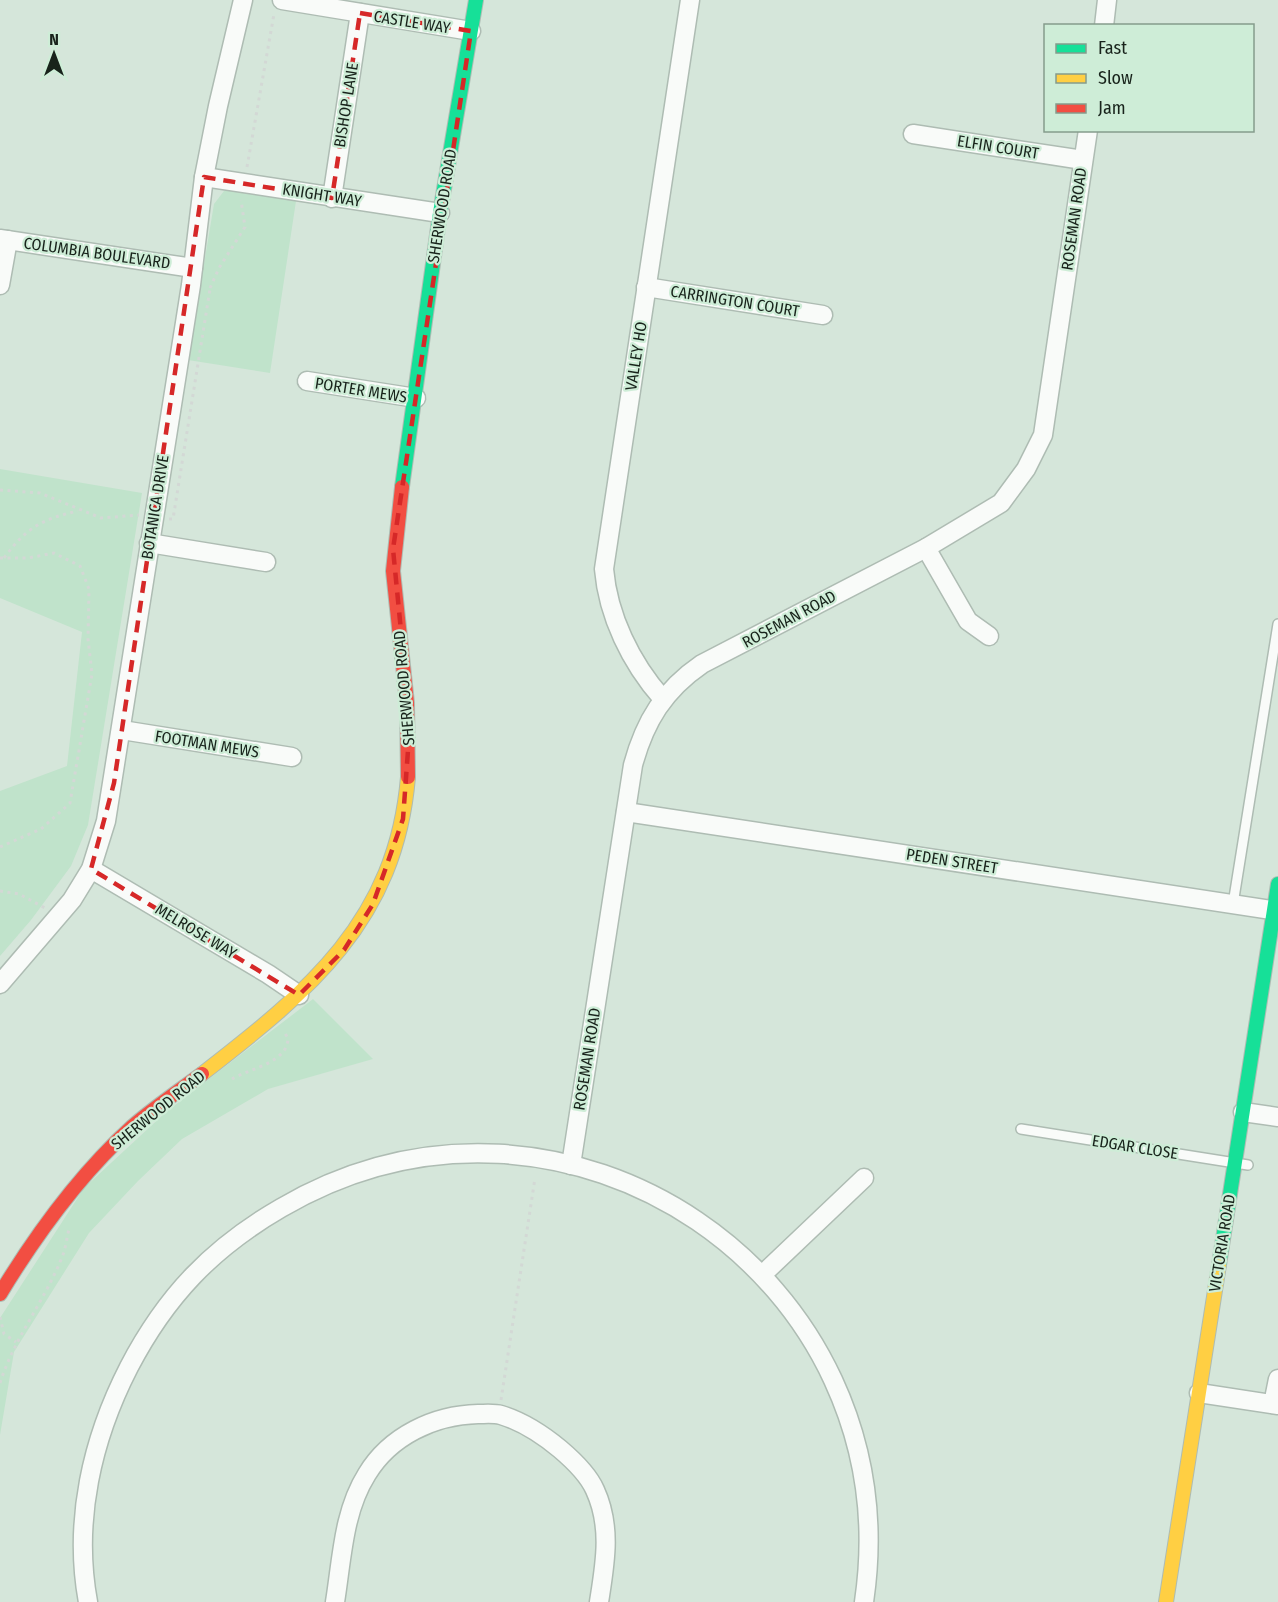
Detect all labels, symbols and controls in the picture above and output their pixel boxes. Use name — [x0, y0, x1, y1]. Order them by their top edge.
street label: CASTLE WAY — [372, 7, 452, 37]
north arrow — [24, 24, 84, 84]
legend — [1044, 24, 1254, 132]
text: N — [49, 30, 59, 49]
text: Fast — [1098, 37, 1127, 59]
street label: BISHOP LANE — [330, 61, 362, 149]
text: Slow — [1098, 67, 1133, 89]
text: Jam — [1098, 97, 1126, 119]
street label: ELFIN COURT — [956, 131, 1041, 163]
street label: SHERWOOD ROAD — [424, 148, 460, 264]
street label: ROSEMAN ROAD — [1057, 166, 1091, 272]
street label: KNIGHT WAY — [281, 179, 363, 211]
street label: COLUMBIA BOULEVARD — [23, 233, 171, 273]
street label: CARRINGTON COURT — [669, 281, 801, 321]
street label: VALLEY HO — [621, 320, 651, 392]
street label: PORTER MEWS — [314, 373, 408, 407]
street label: BOTANICA DRIVE — [137, 453, 173, 561]
street label: ROSEMAN ROAD — [739, 586, 839, 652]
street label: SHERWOOD ROAD — [390, 630, 418, 746]
street label: FOOTMAN MEWS — [154, 726, 261, 762]
street label: PEDEN STREET — [905, 844, 1000, 878]
street label: MELROSE WAY — [152, 899, 240, 963]
street label: ROSEMAN ROAD — [570, 1006, 604, 1112]
street label: SHERWOOD ROAD — [107, 1066, 209, 1154]
street label: EDGAR CLOSE — [1091, 1131, 1179, 1163]
street label: VICTORIA ROAD — [1205, 1193, 1239, 1293]

